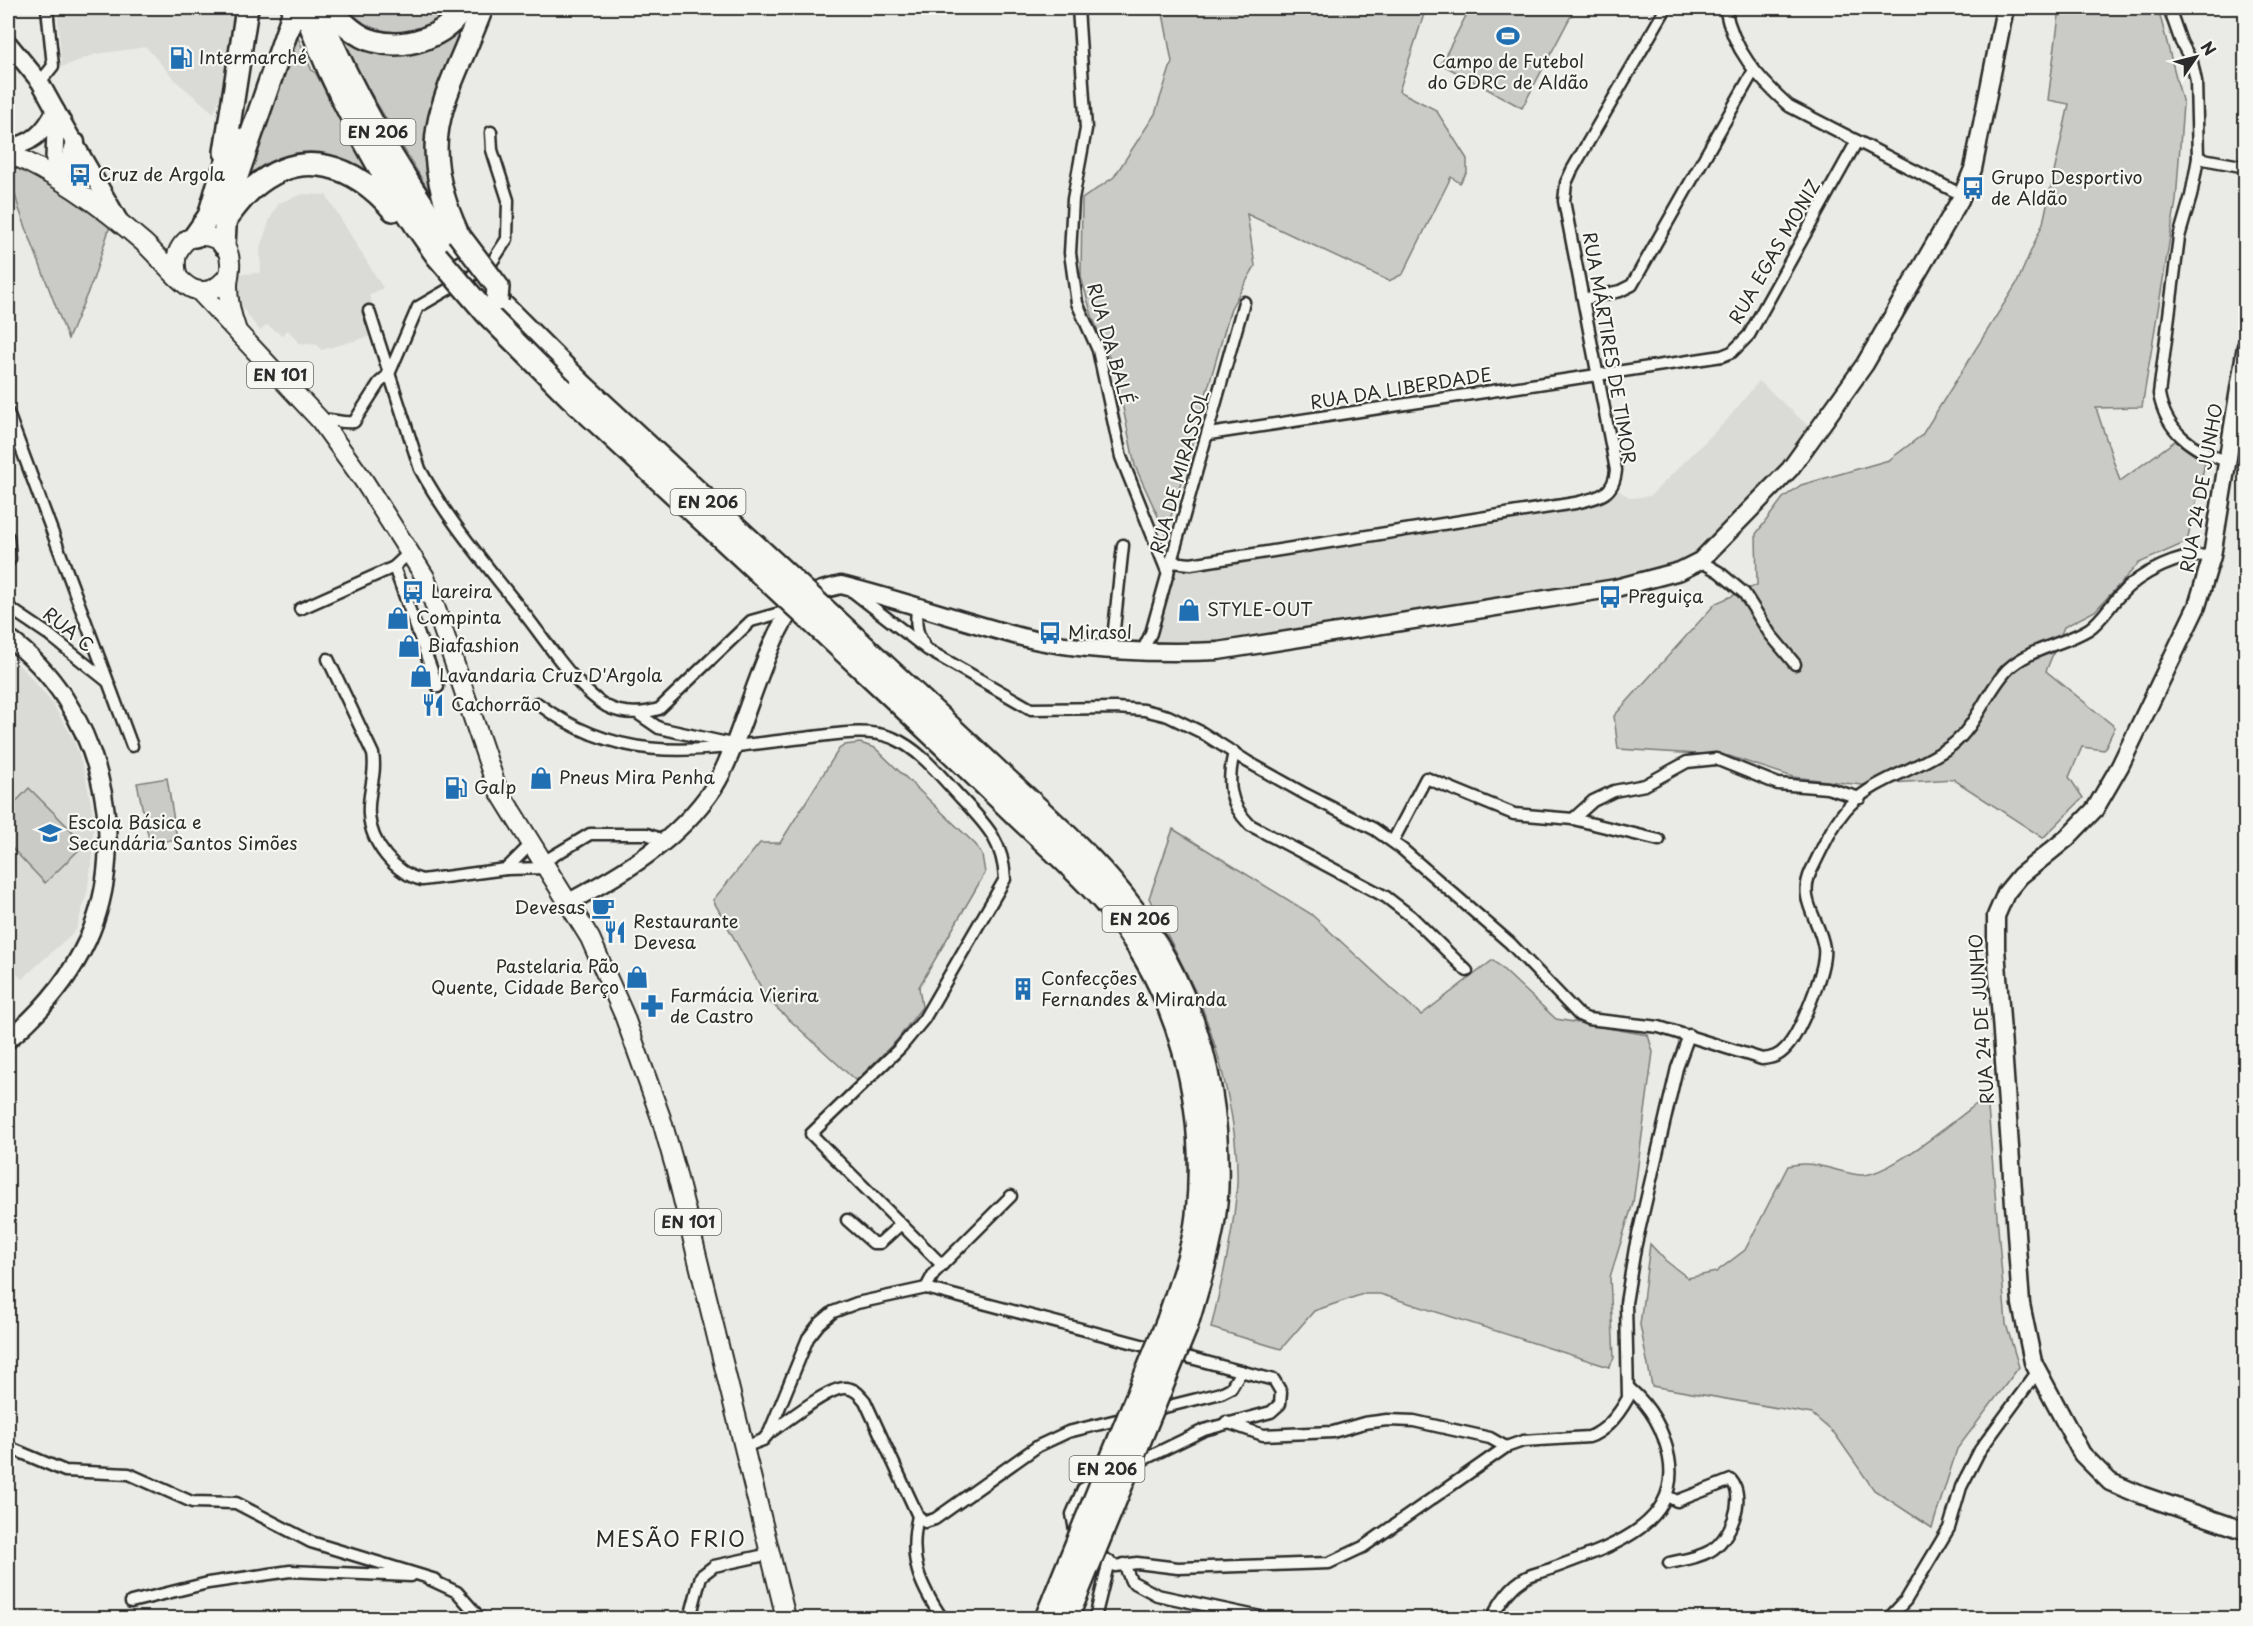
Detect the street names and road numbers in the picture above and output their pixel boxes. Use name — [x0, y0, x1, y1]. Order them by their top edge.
road number: EN 206 — [340, 119, 416, 145]
street label: RUA EGAS MONIZ — [1721, 174, 1826, 328]
street label: RUA MÁRTIRES DE TIMOR — [1577, 230, 1644, 466]
street label: RUA DA BALÉ — [1081, 279, 1142, 408]
street label: RUA DA LIBERDADE — [1308, 360, 1494, 415]
road number: EN 101 — [247, 362, 313, 388]
street label: RUA DE MIRASSOL — [1142, 387, 1215, 557]
street label: RUA 24 DE JUNHO — [2172, 401, 2229, 574]
road number: EN 206 — [670, 489, 746, 515]
street label: RUA C — [38, 600, 100, 658]
road number: EN 206 — [1102, 906, 1178, 932]
street label: RUA 24 DE JUNHO — [1961, 933, 2000, 1106]
road number: EN 101 — [655, 1209, 721, 1235]
road number: EN 206 — [1070, 1456, 1144, 1482]

